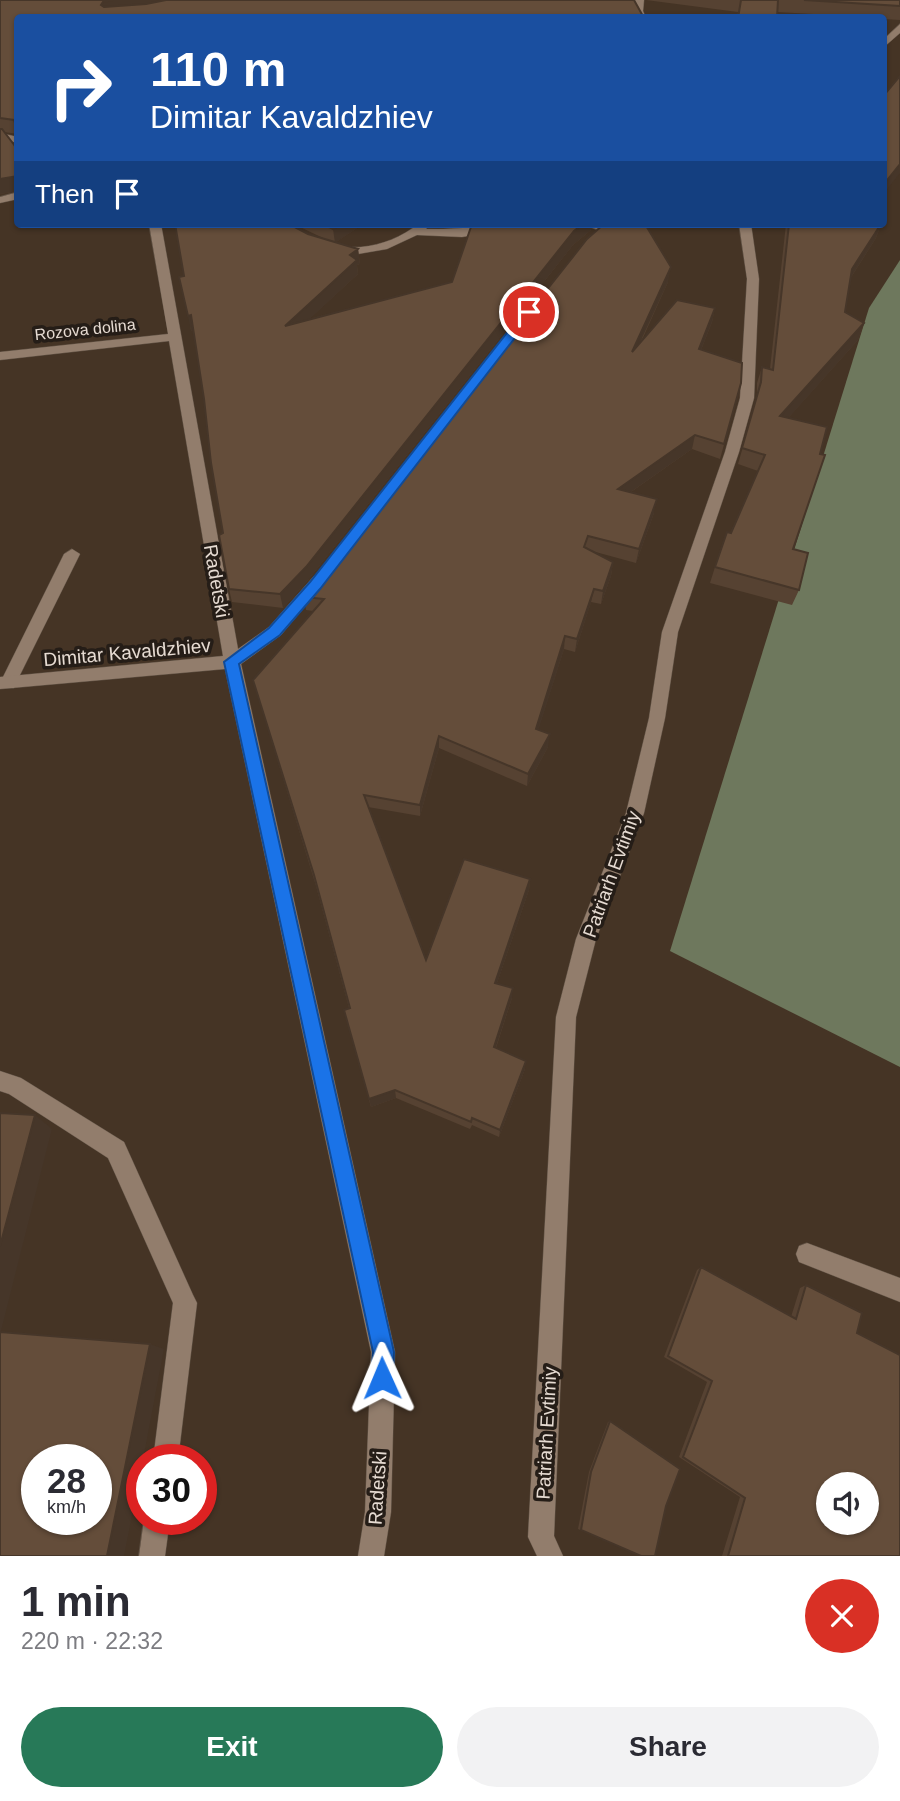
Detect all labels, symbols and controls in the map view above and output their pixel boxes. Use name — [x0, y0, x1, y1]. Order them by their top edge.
icon: right — [35, 42, 126, 133]
text: 110 m — [150, 42, 286, 96]
text: Dimitar Kavaldzhiev — [150, 99, 433, 135]
icon: arrive — [108, 175, 146, 213]
text: Then — [35, 179, 94, 209]
pin — [499, 282, 559, 342]
icon: arrive — [510, 293, 548, 331]
street label: Rozova dolina — [34, 316, 136, 343]
street label: Radetski — [200, 543, 233, 619]
street label: Dimitar Kavaldzhiev — [42, 635, 212, 670]
street label: Patriarh Evtimiy — [579, 808, 644, 940]
position arrow — [345, 1341, 419, 1415]
street label: Patriarh Evtimiy — [533, 1366, 560, 1500]
speed limit sign: 30 — [126, 1444, 217, 1535]
street label: Radetski — [364, 1450, 391, 1526]
text: 28 — [47, 1461, 86, 1500]
map controls — [816, 1472, 879, 1535]
button: sound — [816, 1472, 879, 1535]
text: km/h — [47, 1497, 86, 1517]
text: 1 min — [21, 1578, 131, 1625]
button: close — [805, 1579, 879, 1653]
text: 220 m · 22:32 — [21, 1628, 163, 1654]
button: Exit — [21, 1707, 443, 1787]
button: Share — [457, 1707, 879, 1787]

